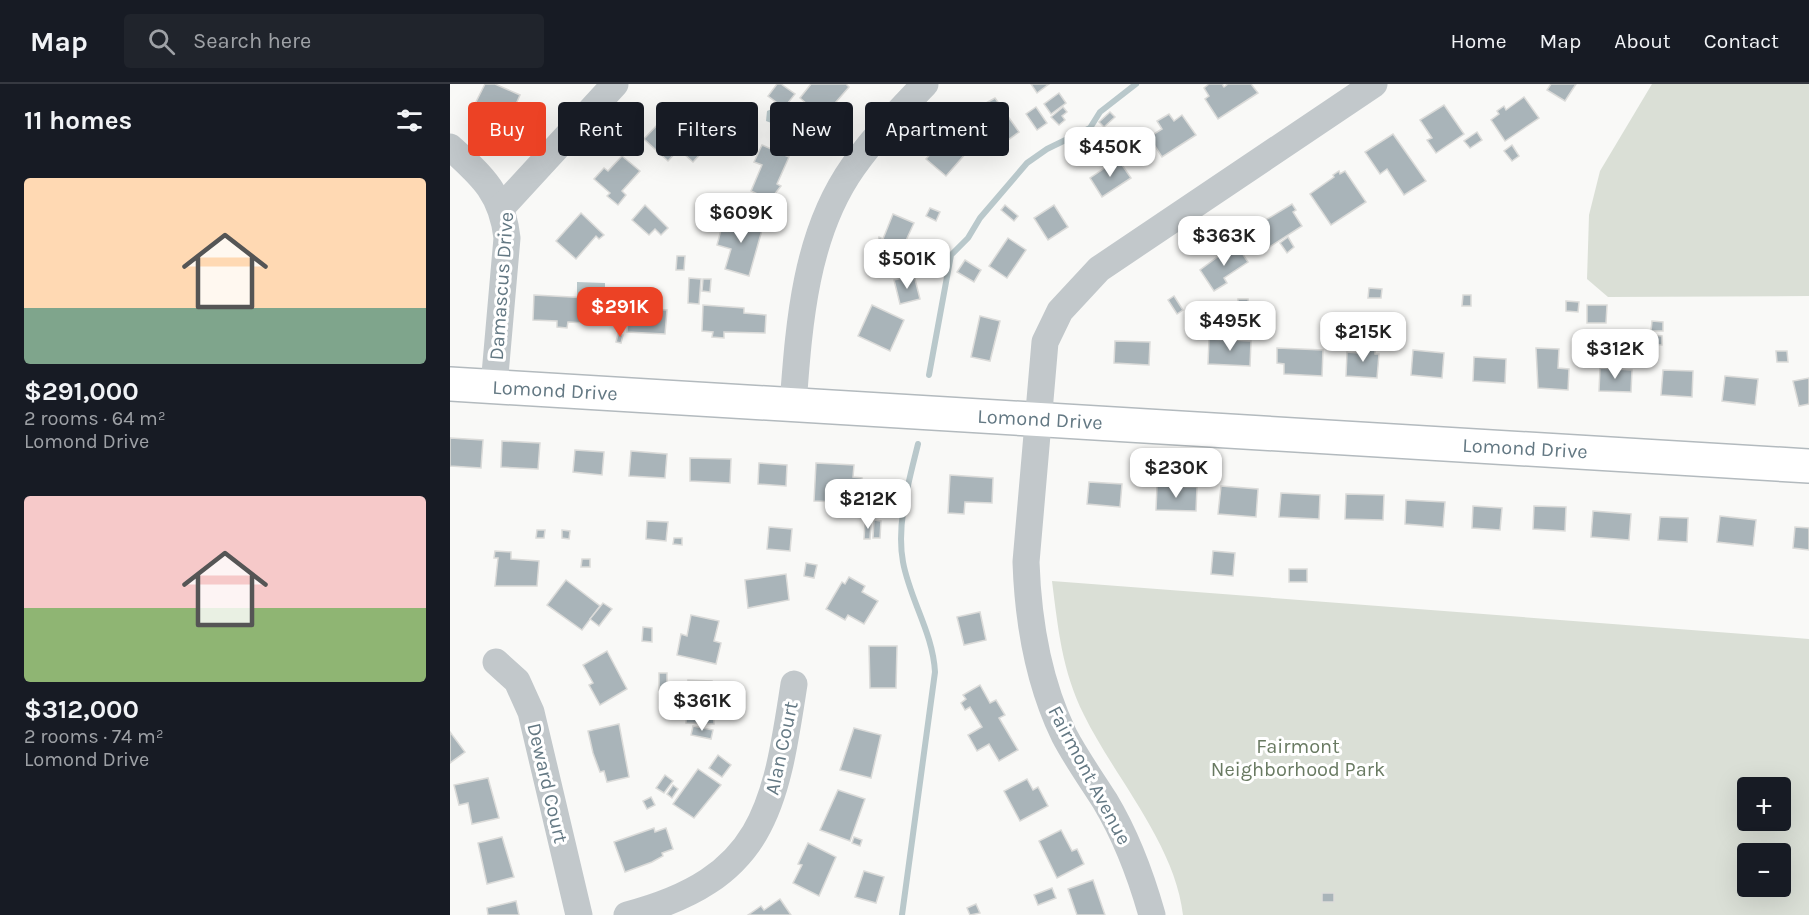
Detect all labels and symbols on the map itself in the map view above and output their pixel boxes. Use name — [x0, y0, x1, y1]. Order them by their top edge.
pin: $450K — [1068, 127, 1152, 178]
pin: $609K — [699, 193, 783, 244]
street label: Damascus Drive — [485, 211, 518, 361]
pin: $363K — [1182, 216, 1266, 267]
pin: $501K — [865, 239, 949, 290]
pin: $291K — [578, 287, 662, 338]
pin: $495K — [1188, 301, 1272, 352]
pin: $215K — [1321, 312, 1405, 363]
pin: $312K — [1573, 329, 1657, 380]
street label: Lomond Drive — [492, 376, 618, 405]
street label: Lomond Drive — [977, 405, 1103, 434]
street label: Lomond Drive — [1462, 434, 1588, 463]
pin: $230K — [1134, 448, 1218, 499]
pin: $212K — [826, 479, 910, 530]
pin: $361K — [660, 681, 744, 732]
street label: Alan Court — [760, 699, 803, 797]
street label: Fairmont Avenue — [1043, 702, 1136, 849]
street label: Deward Court — [522, 721, 573, 846]
park label: Fairmont Neighborhood Park — [1211, 735, 1385, 781]

